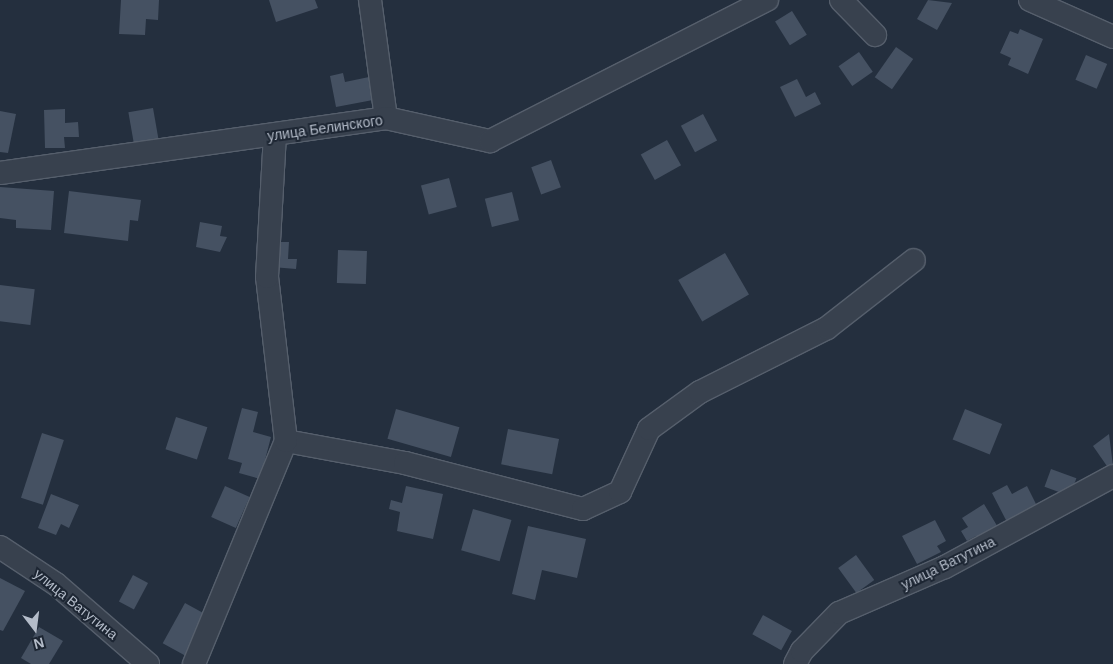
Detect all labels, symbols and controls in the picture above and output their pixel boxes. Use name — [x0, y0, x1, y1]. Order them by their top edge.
street label: улица Белинского — [266, 112, 384, 144]
street label: улица Ватутина — [898, 533, 998, 593]
street label: улица Ватутина — [31, 565, 121, 643]
north arrow — [10, 604, 60, 654]
text: N — [32, 634, 46, 653]

